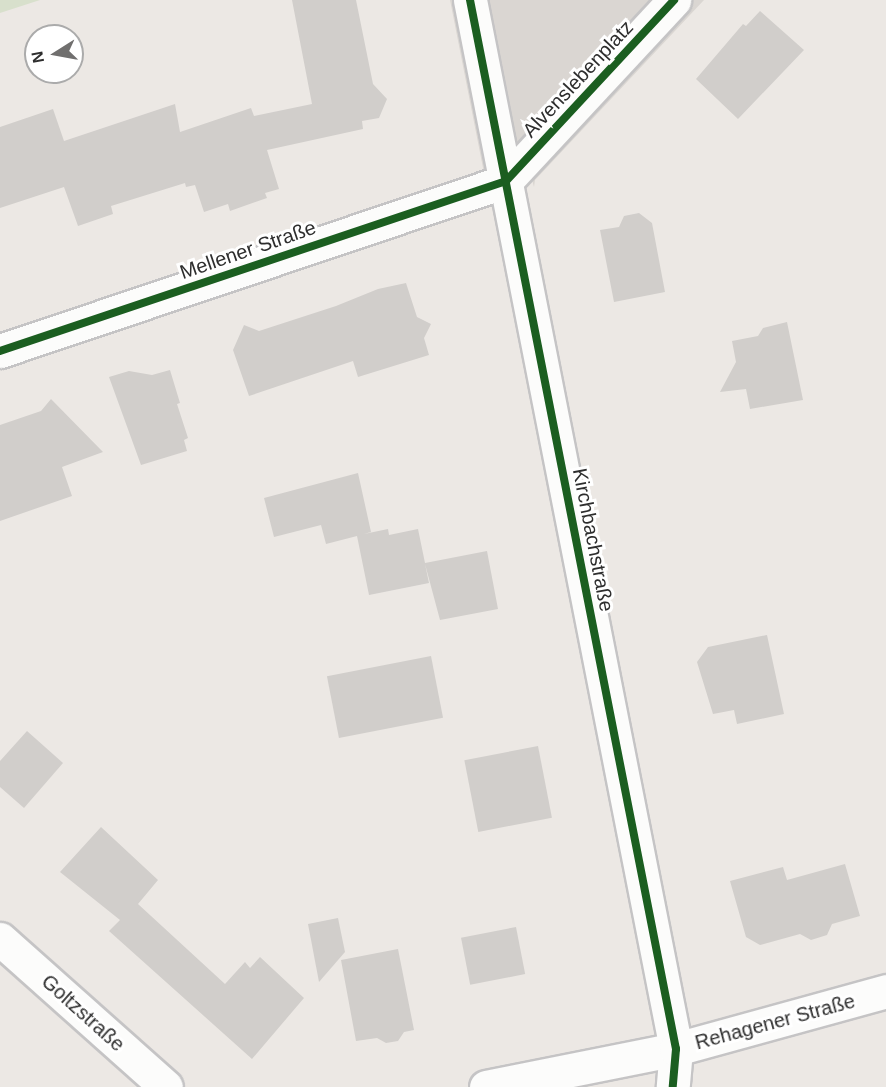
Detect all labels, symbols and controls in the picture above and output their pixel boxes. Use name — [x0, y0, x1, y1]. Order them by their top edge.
street label: Alvenslebenplatz — [518, 16, 638, 142]
north arrow — [24, 24, 84, 84]
text: N — [28, 50, 47, 64]
street label: Mellener Straße — [177, 215, 319, 285]
street label: Kirchbachstraße — [567, 466, 619, 614]
street label: Goltzstraße — [37, 970, 129, 1056]
street label: Rehagener Straße — [692, 989, 858, 1055]

